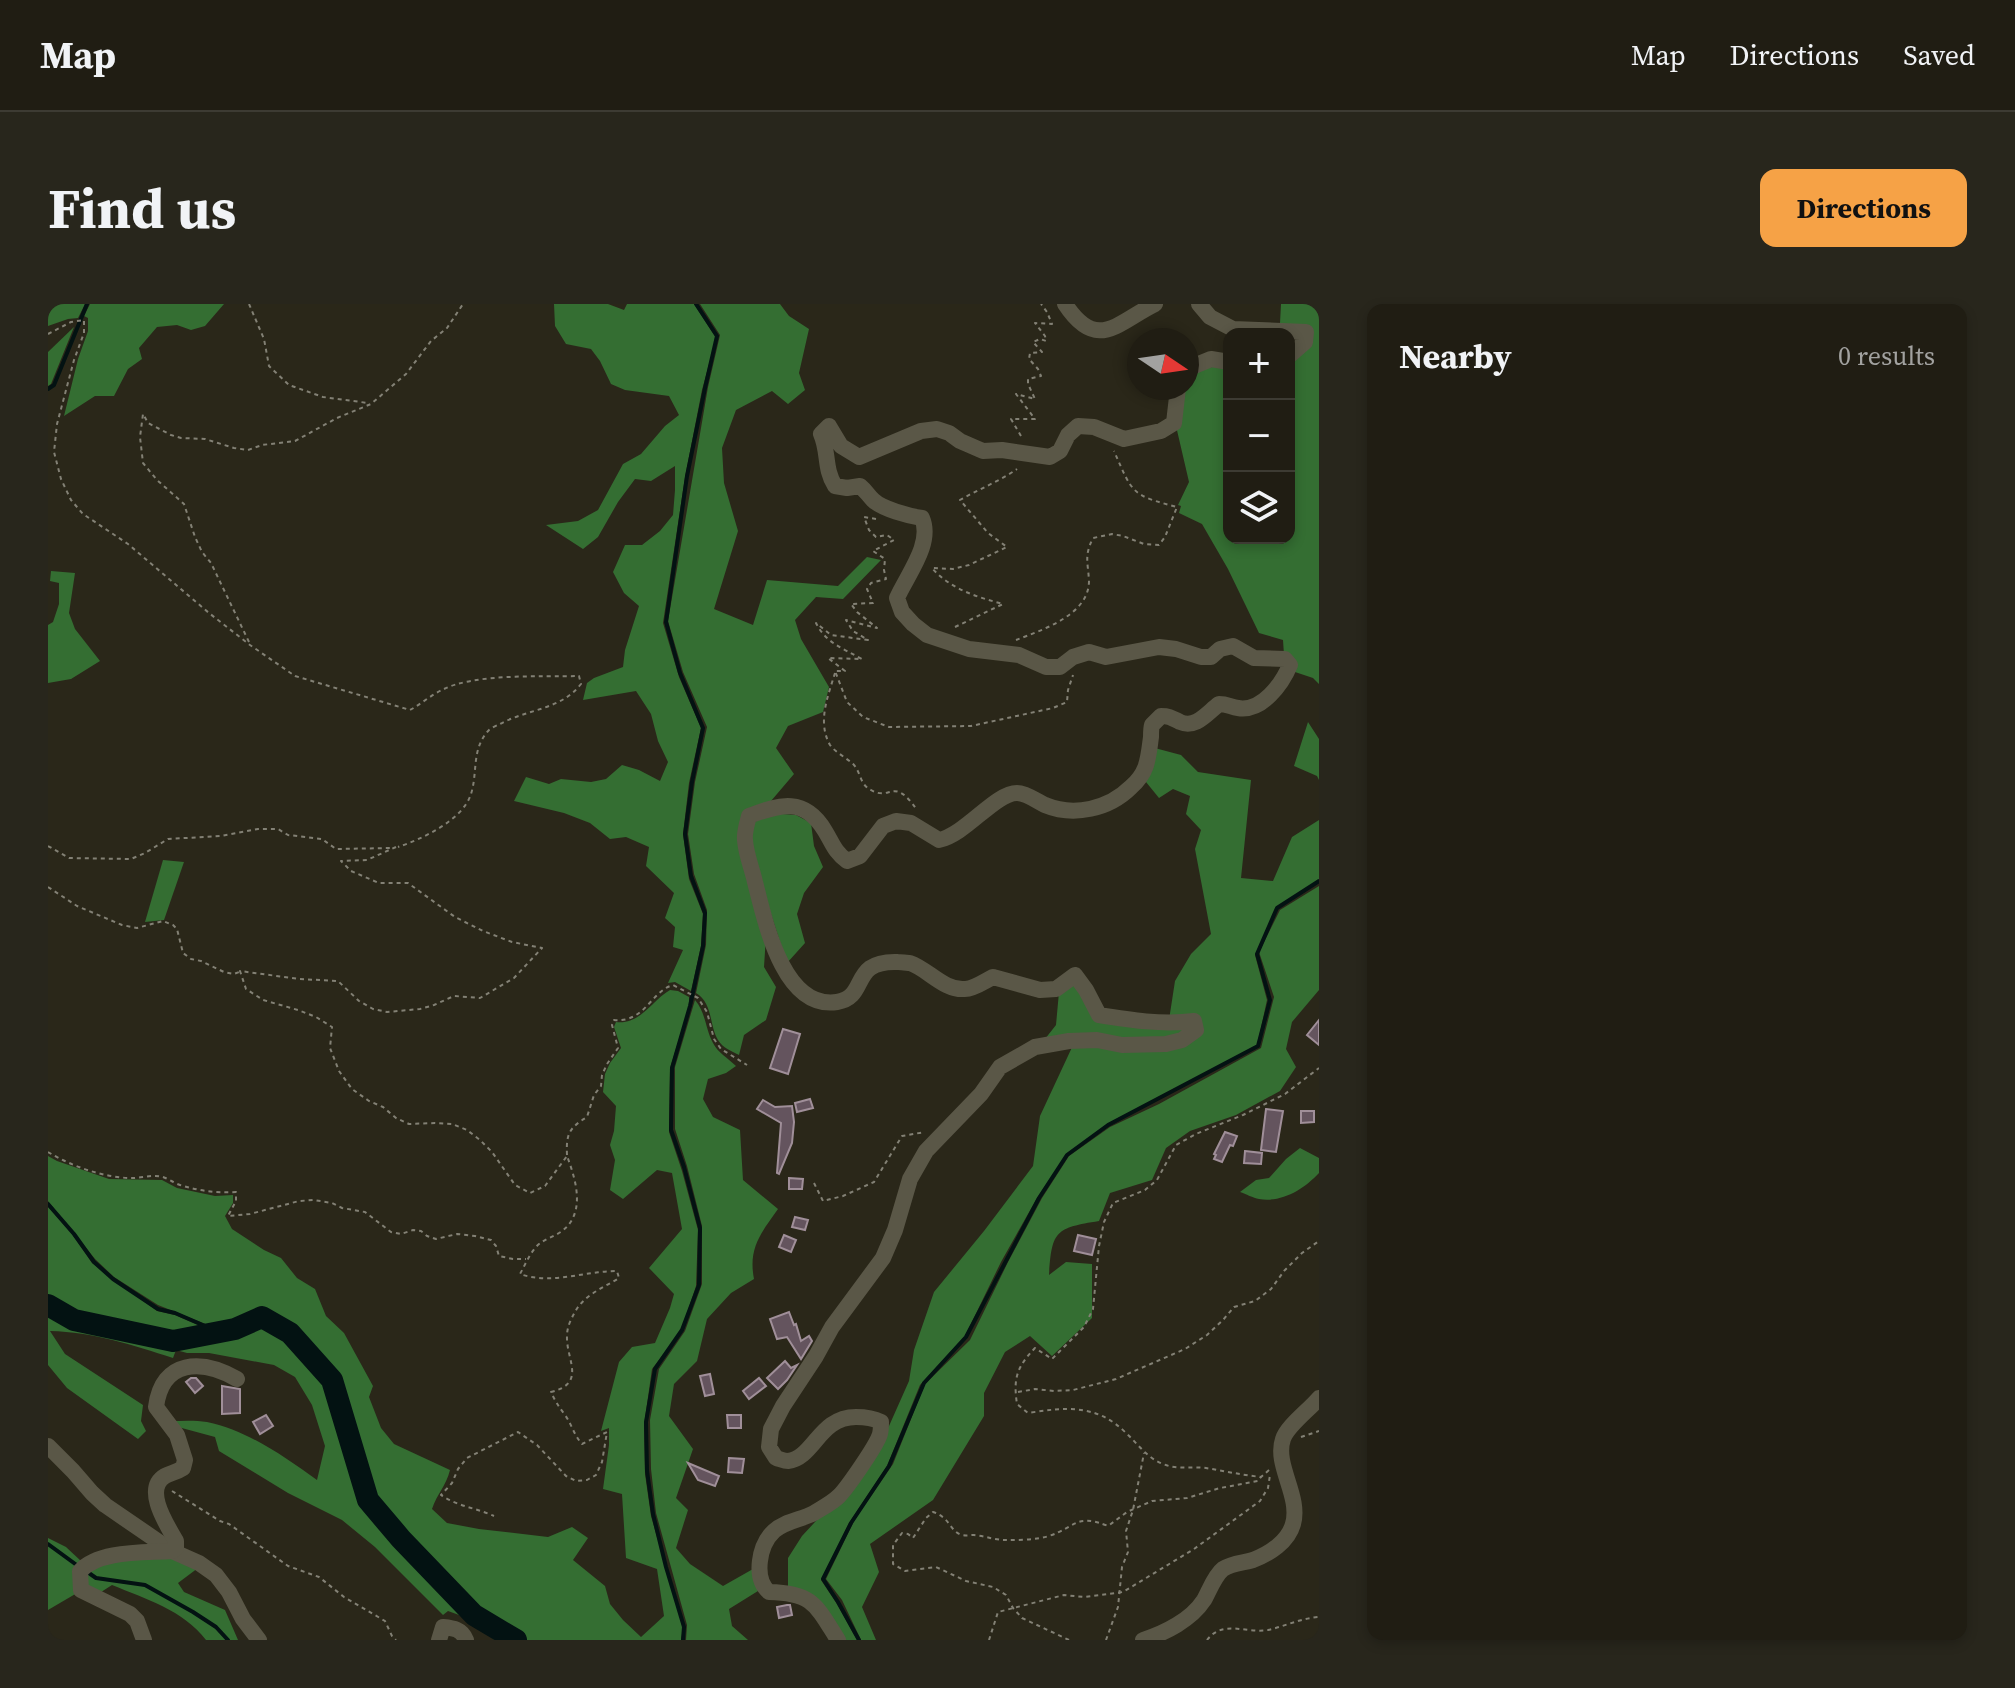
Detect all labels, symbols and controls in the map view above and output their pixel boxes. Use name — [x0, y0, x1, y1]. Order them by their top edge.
text: Map — [40, 29, 116, 81]
text: Map — [1631, 36, 1686, 74]
text: Directions — [1730, 36, 1859, 74]
text: Saved — [1903, 36, 1975, 74]
button: Directions — [1760, 169, 1967, 247]
text: Find us — [48, 170, 236, 247]
north arrow — [1127, 328, 1199, 400]
map controls — [1223, 328, 1295, 544]
button: + — [1223, 328, 1295, 400]
text: Nearby — [1399, 333, 1512, 379]
text: 0 results — [1838, 338, 1935, 374]
button: − — [1223, 400, 1295, 472]
button: layers — [1223, 472, 1295, 544]

